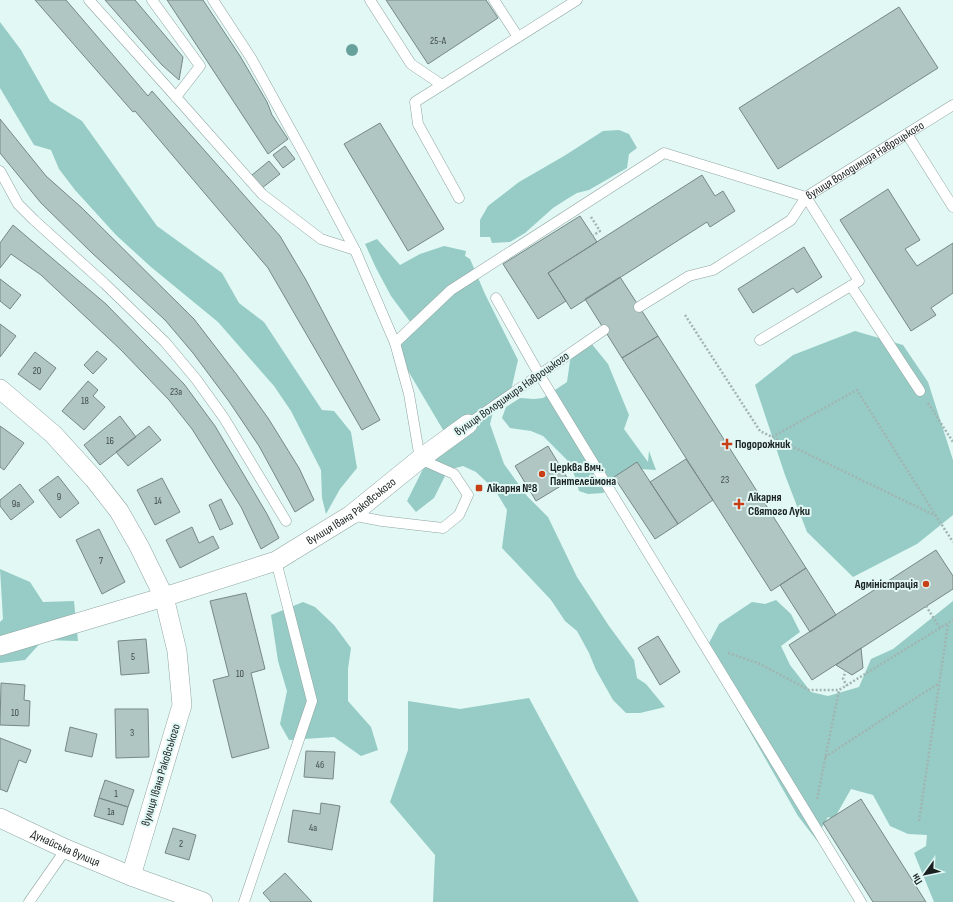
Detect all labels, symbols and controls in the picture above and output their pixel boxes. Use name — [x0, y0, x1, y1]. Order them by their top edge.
house number: 25-А — [430, 35, 447, 47]
street label: вулиця Володимира Навроцького — [803, 118, 927, 203]
street label: вулиця Володимира Навроцького — [452, 349, 572, 439]
house number: 20 — [33, 365, 41, 377]
house number: 23а — [170, 386, 182, 398]
house number: 18 — [81, 395, 89, 407]
house number: 16 — [106, 435, 114, 447]
place label: Подорожник — [735, 437, 791, 452]
marker: Подорожник — [722, 439, 732, 449]
place label: Церква Вмч. Пантелеймона — [550, 460, 616, 489]
marker: Церква Вмч. Пантелеймона — [537, 469, 547, 479]
street label: вулиця Івана Раковського — [304, 474, 399, 548]
house number: 23 — [721, 474, 729, 486]
place label: Лікарня №8 — [486, 481, 538, 496]
marker: Лікарня №8 — [474, 483, 484, 493]
place label: Лікарня Святого Луки — [747, 490, 810, 519]
house number: 9 — [57, 491, 61, 503]
house number: 14 — [154, 495, 162, 507]
house number: 9а — [12, 498, 20, 510]
marker: Лікарня Святого Луки — [733, 498, 745, 510]
house number: 7 — [99, 555, 103, 567]
place label: Адміністрація — [854, 577, 918, 592]
marker: Адміністрація — [921, 579, 931, 589]
house number: 5 — [131, 651, 135, 663]
house number: 10 — [236, 668, 244, 680]
house number: 10 — [11, 707, 19, 719]
street label: вулиця Івана Раковського — [138, 722, 184, 828]
house number: 3 — [130, 727, 134, 739]
house number: 4б — [316, 759, 324, 771]
house number: 1 — [114, 788, 118, 800]
house number: 1а — [107, 806, 115, 818]
house number: 4а — [309, 822, 317, 834]
street label: Дунайська вулиця — [28, 826, 102, 870]
house number: 2 — [179, 838, 183, 850]
north arrow — [905, 854, 945, 894]
text: Пн — [909, 871, 925, 887]

